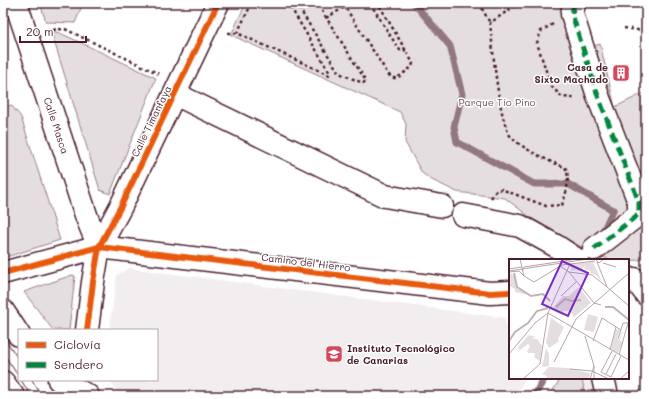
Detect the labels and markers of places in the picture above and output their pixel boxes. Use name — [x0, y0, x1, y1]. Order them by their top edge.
place label: Casa de Sixto Machado — [534, 60, 608, 86]
building icon: Casa de Sixto Machado — [611, 63, 631, 83]
place label: Instituto Tecnológico de Canarias — [347, 341, 455, 367]
school or university icon: Instituto Tecnológico de Canarias — [324, 344, 344, 364]

